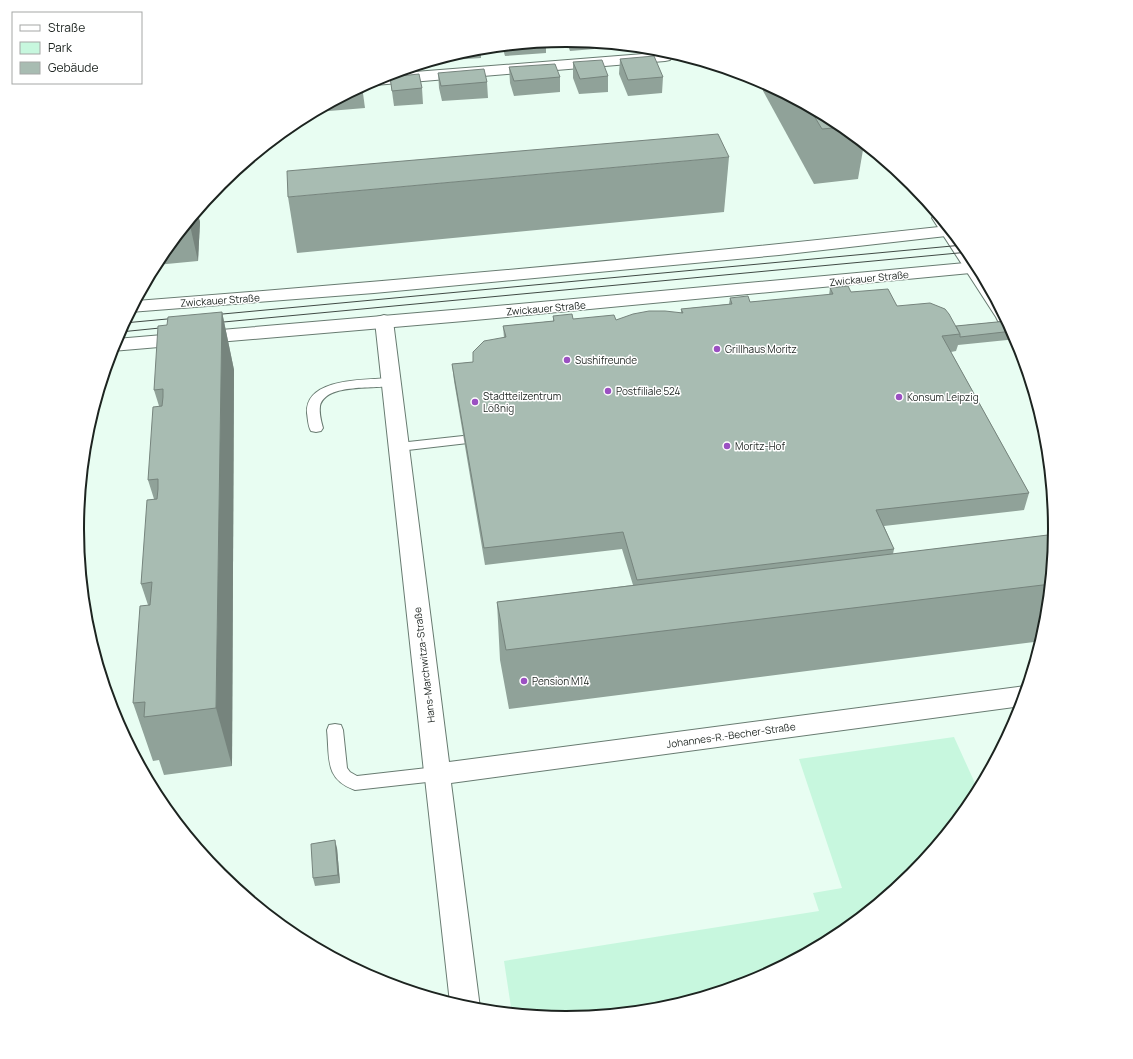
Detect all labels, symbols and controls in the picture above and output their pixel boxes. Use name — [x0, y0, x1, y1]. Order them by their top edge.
legend — [12, 12, 142, 84]
text: Straße — [48, 19, 85, 36]
text: Park — [48, 39, 73, 56]
text: Gebäude — [48, 59, 99, 76]
street label: Zwickauer Straße — [829, 267, 910, 289]
street label: Zwickauer Straße — [180, 290, 261, 310]
street label: Zwickauer Straße — [506, 298, 587, 318]
place label: Grillhaus Moritz — [725, 342, 797, 356]
marker: Grillhaus Moritz — [712, 344, 722, 354]
place label: Sushifreunde — [575, 353, 637, 367]
marker: Sushifreunde — [562, 355, 572, 365]
place label: Postfiliale 524 — [616, 384, 681, 398]
marker: Postfiliale 524 — [603, 386, 613, 396]
place label: Stadtteilzentrum Lößnig — [483, 389, 561, 415]
place label: Konsum Leipzig — [907, 390, 979, 404]
marker: Konsum Leipzig — [894, 392, 904, 402]
marker: Stadtteilzentrum Lößnig — [470, 397, 480, 407]
place label: Moritz-Hof — [735, 439, 786, 453]
marker: Moritz-Hof — [722, 441, 732, 451]
street label: Hans-Marchwitza-Straße — [410, 606, 438, 724]
place label: Pension M14 — [532, 674, 589, 688]
marker: Pension M14 — [519, 676, 529, 686]
street label: Johannes-R.-Becher-Straße — [666, 719, 797, 751]

